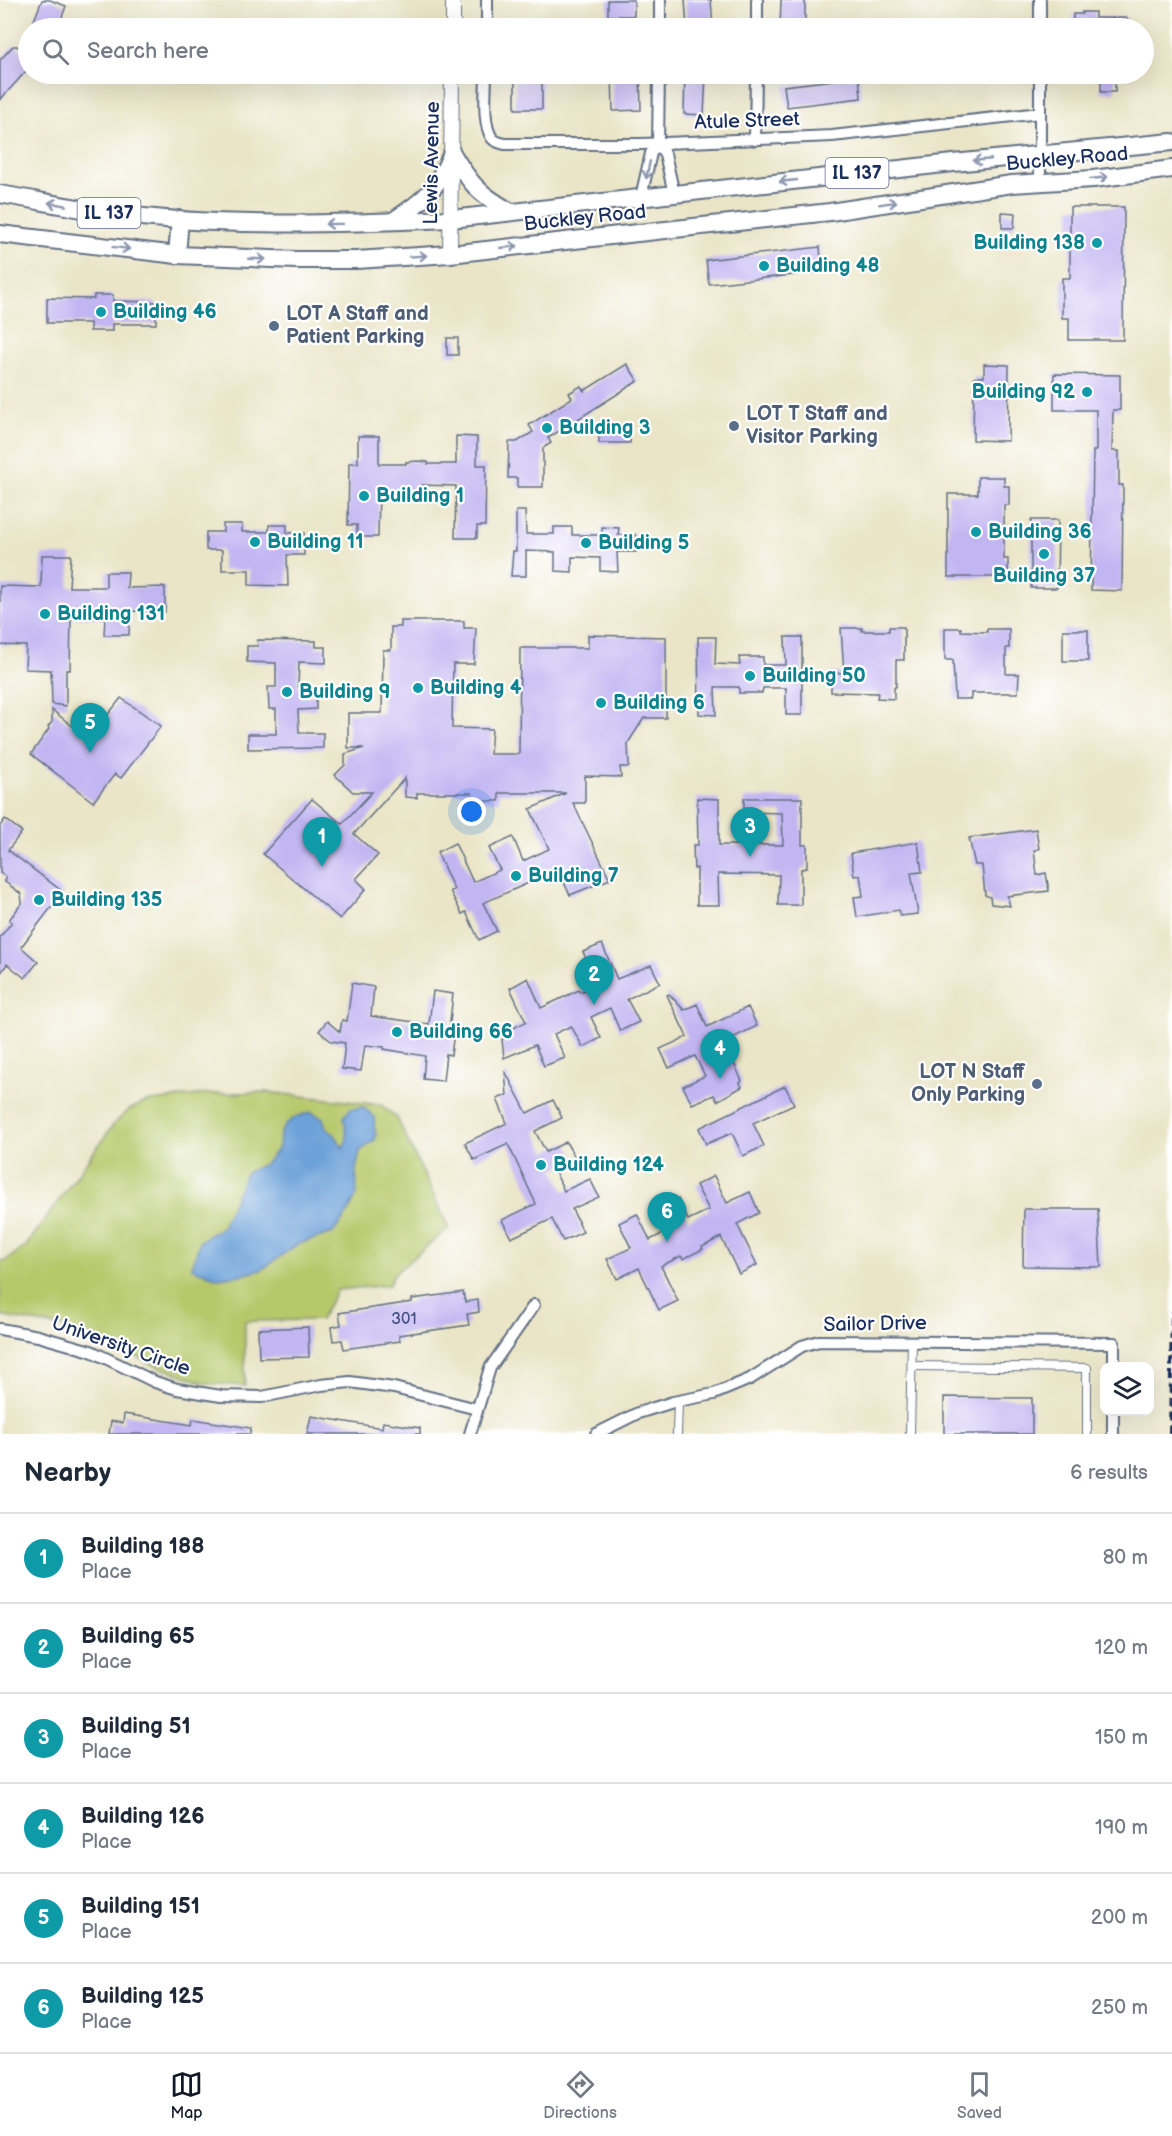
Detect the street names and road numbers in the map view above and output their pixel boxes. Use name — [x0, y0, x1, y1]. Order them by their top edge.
street label: Lewis Avenue — [419, 101, 445, 225]
street label: Atule Street — [694, 107, 800, 135]
street label: Buckley Road — [1005, 142, 1129, 176]
road number: IL 137 — [826, 158, 888, 188]
road number: IL 137 — [78, 198, 140, 228]
street label: Buckley Road — [523, 200, 647, 236]
street label: University Circle — [49, 1311, 193, 1381]
street label: Sailor Drive — [823, 1311, 927, 1337]

